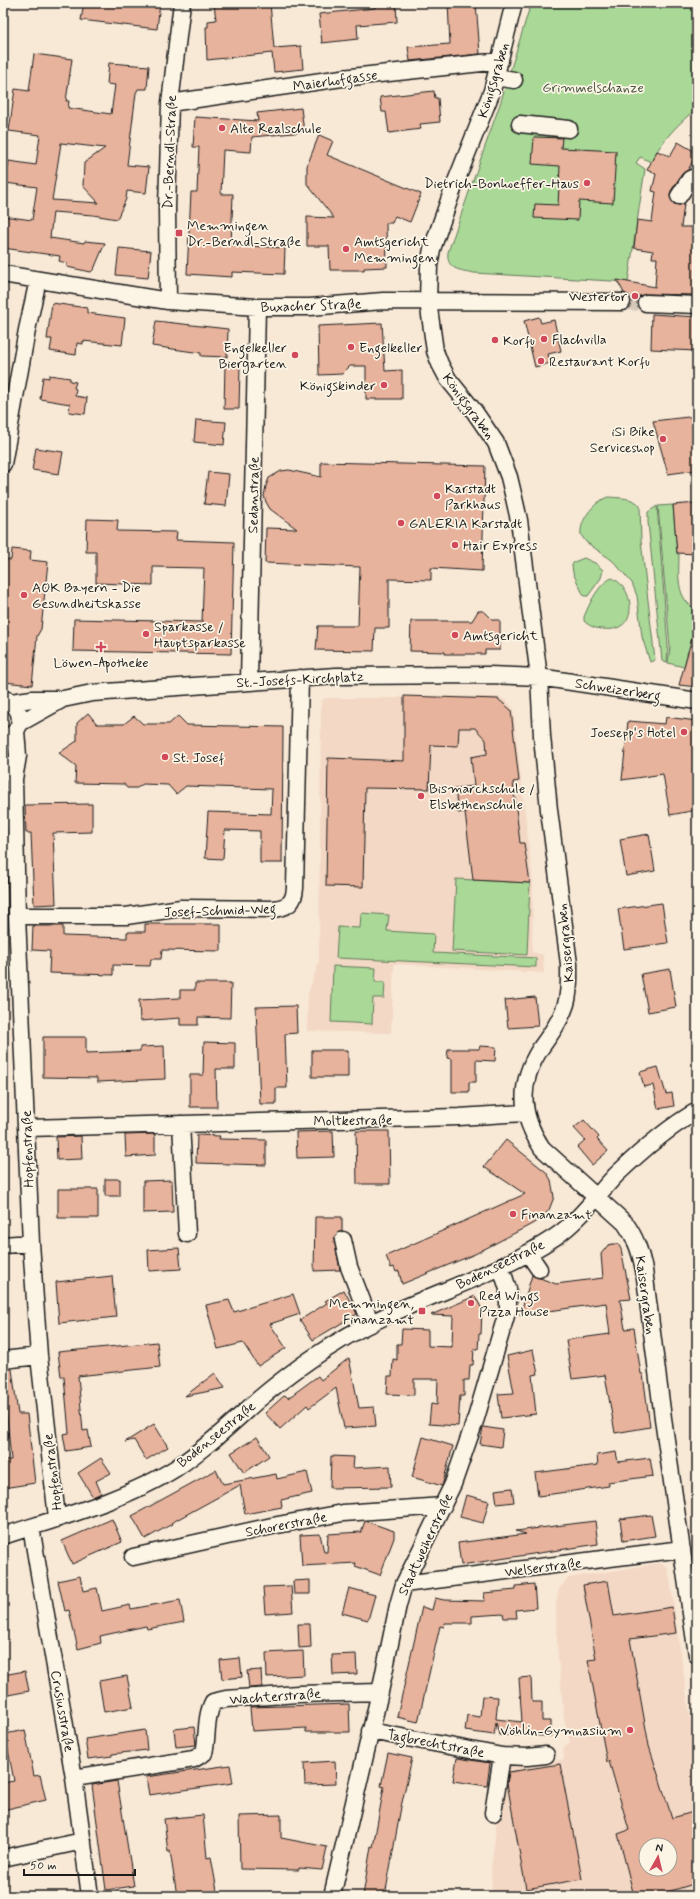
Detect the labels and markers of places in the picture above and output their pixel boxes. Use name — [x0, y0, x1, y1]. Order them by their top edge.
place label: Alte Realschule — [230, 120, 322, 138]
marker: Alte Realschule — [217, 123, 227, 133]
place label: Dietrich-Bonhoeffer-Haus — [424, 175, 579, 193]
marker: Dietrich-Bonhoeffer-Haus — [582, 178, 592, 188]
place label: Memmingen Dr.-Berndl-Straße — [187, 217, 301, 251]
marker: Memmingen Dr.-Berndl-Straße — [174, 228, 184, 238]
place label: Amtsgericht Memmingen — [354, 233, 436, 269]
marker: Amtsgericht Memmingen — [341, 244, 351, 254]
place label: Westertor — [569, 288, 627, 306]
marker: Westertor — [630, 291, 640, 301]
place label: Flachvilla — [552, 331, 607, 349]
place label: Korfu — [503, 332, 535, 350]
marker: Flachvilla — [539, 334, 549, 344]
marker: Korfu — [490, 335, 500, 345]
place label: Engelkeller Biergarten — [219, 339, 287, 374]
place label: Engelkeller — [359, 339, 423, 359]
marker: Engelkeller — [346, 342, 356, 352]
marker: Engelkeller Biergarten — [290, 350, 300, 360]
place label: Restaurant Korfu — [549, 353, 650, 371]
marker: Restaurant Korfu — [536, 356, 546, 366]
place label: Königskinder — [300, 377, 376, 397]
marker: Königskinder — [379, 380, 389, 390]
place label: iSi Bike Serviceshop — [590, 423, 655, 457]
marker: iSi Bike Serviceshop — [658, 434, 668, 444]
place label: Karstadt Parkhaus — [445, 480, 501, 514]
marker: Karstadt Parkhaus — [432, 491, 442, 501]
place label: GALERIA Karstadt — [409, 515, 522, 533]
marker: GALERIA Karstadt — [396, 518, 406, 528]
place label: Hair Express — [463, 537, 537, 555]
marker: Hair Express — [450, 540, 460, 550]
place label: AOK Bayern - Die Gesundheitskasse — [32, 579, 141, 613]
marker: AOK Bayern - Die Gesundheitskasse — [19, 590, 29, 600]
place label: Sparkasse / Hauptsparkasse — [154, 618, 246, 652]
place label: Amtsgericht — [463, 627, 538, 645]
marker: Sparkasse / Hauptsparkasse — [141, 629, 151, 639]
marker: Amtsgericht — [450, 630, 460, 640]
marker: Löwen-Apotheke — [96, 642, 106, 652]
place label: Löwen-Apotheke — [53, 654, 149, 673]
place label: Joesepp's Hotel — [590, 724, 676, 742]
marker: Joesepp's Hotel — [679, 727, 689, 737]
place label: St. Josef — [173, 749, 224, 767]
marker: St. Josef — [160, 752, 170, 762]
place label: Bismarckschule / Elsbethenschule — [429, 780, 535, 814]
marker: Bismarckschule / Elsbethenschule — [416, 791, 426, 801]
place label: Finanzamt — [521, 1206, 592, 1224]
marker: Finanzamt — [508, 1209, 518, 1219]
place label: Red Wings Pizza House — [479, 1287, 549, 1321]
place label: Memmingen, Finanzamt — [329, 1295, 414, 1329]
marker: Red Wings Pizza House — [466, 1298, 476, 1308]
marker: Memmingen, Finanzamt — [417, 1306, 427, 1316]
place label: Vöhlin-Gymnasium — [500, 1722, 622, 1740]
marker: Vöhlin-Gymnasium — [625, 1725, 635, 1735]

